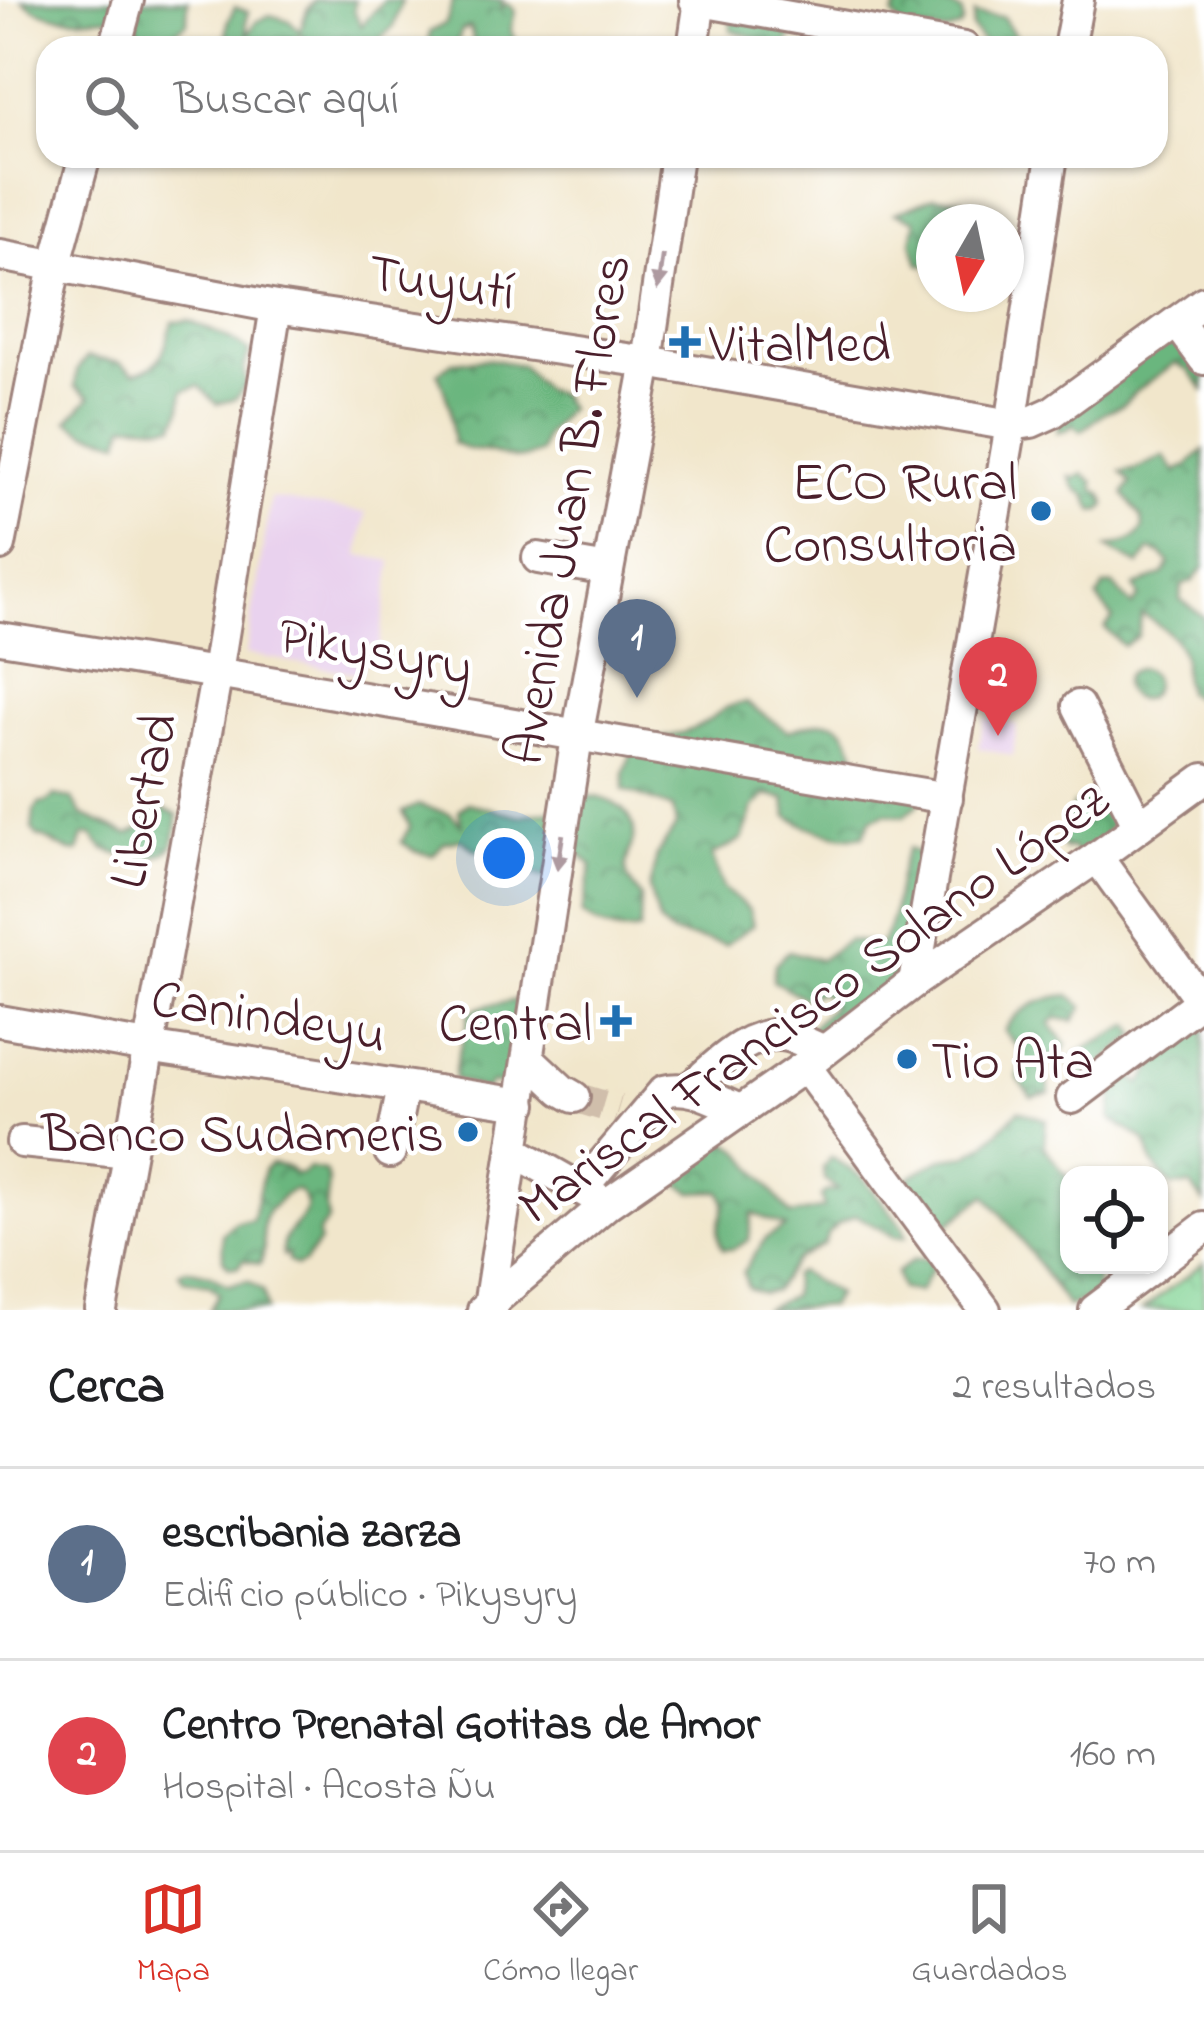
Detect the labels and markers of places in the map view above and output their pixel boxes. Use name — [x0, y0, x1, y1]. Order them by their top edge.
place label: VitalMed — [708, 309, 891, 387]
marker: VitalMed — [672, 329, 698, 355]
place label: ECO Rural Consultoria — [764, 447, 1017, 587]
marker: ECO Rural Consultoria — [1028, 498, 1054, 524]
pin: 1 — [598, 599, 676, 698]
pin: 2 — [959, 637, 1037, 736]
place label: Central — [438, 988, 592, 1066]
marker: Central — [603, 1008, 629, 1034]
place label: Tio Ata — [931, 1026, 1094, 1104]
marker: Tio Ata — [894, 1046, 920, 1072]
place label: Banco Sudameris — [39, 1099, 444, 1177]
marker: Banco Sudameris — [455, 1119, 481, 1145]

